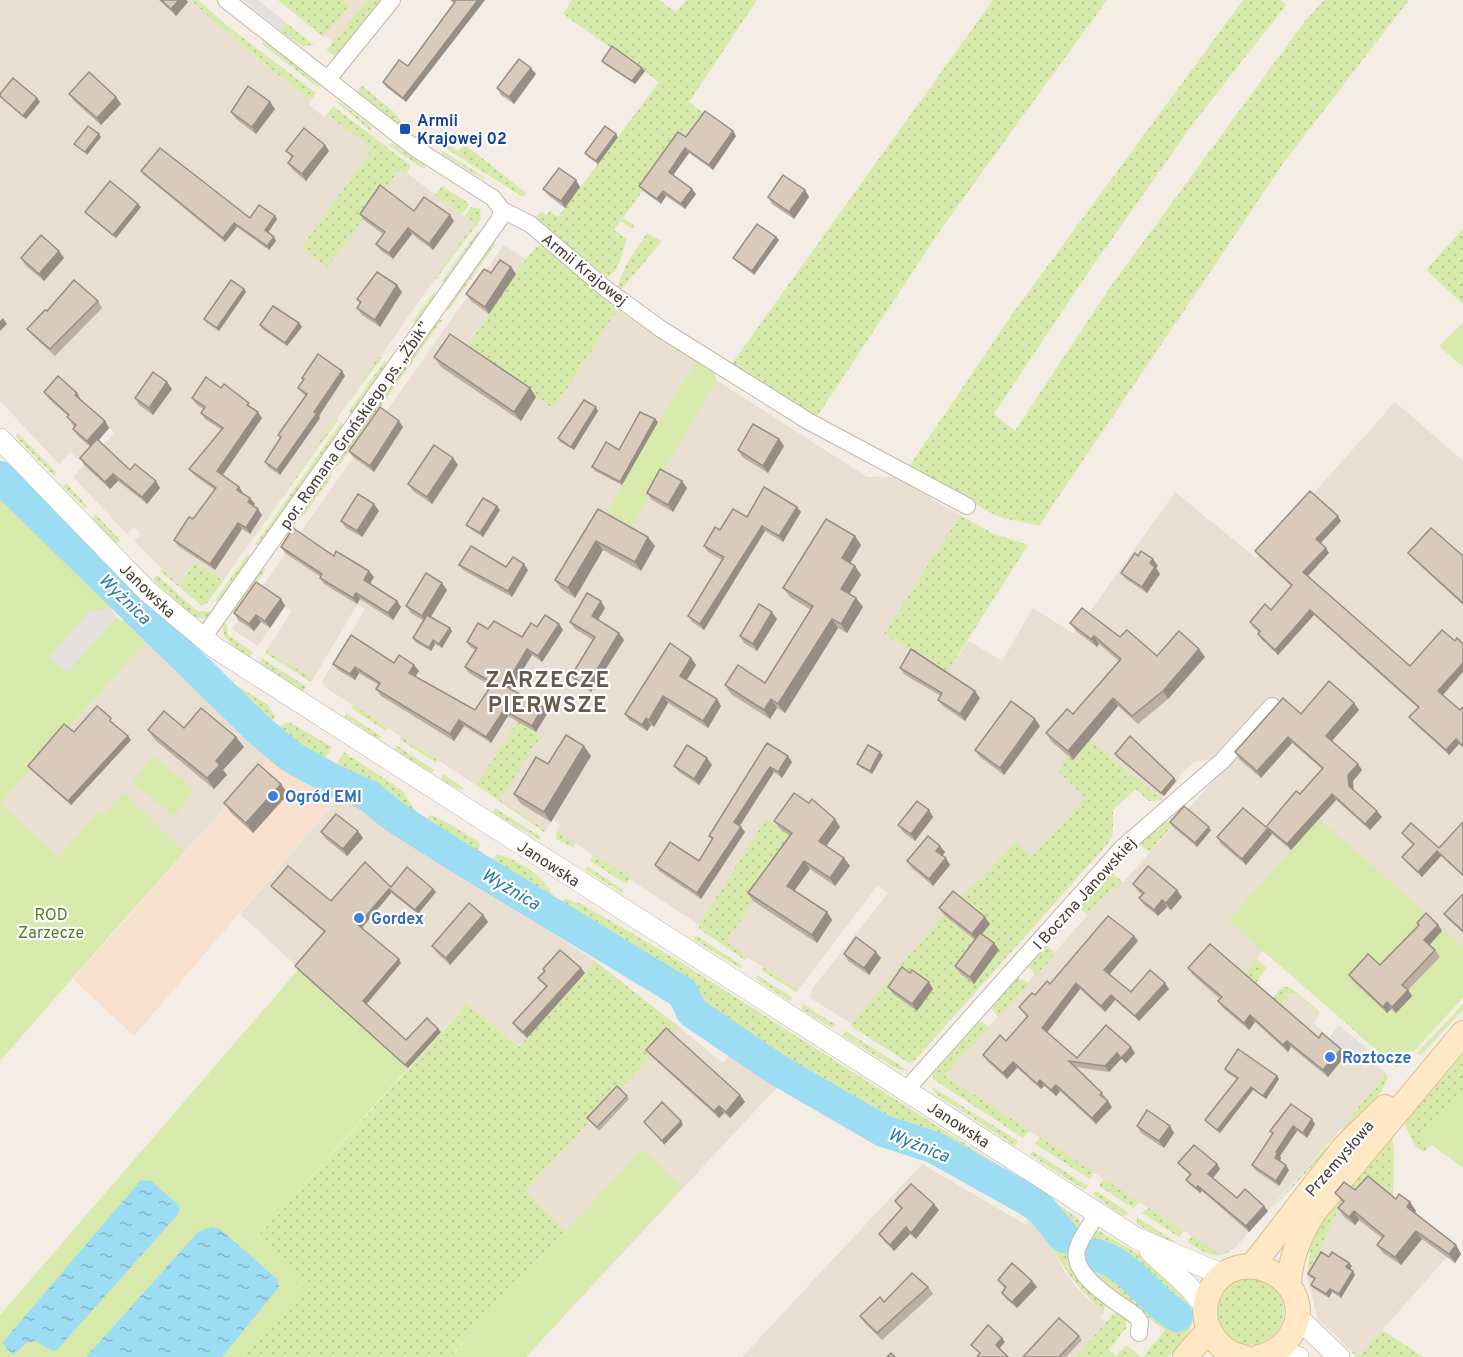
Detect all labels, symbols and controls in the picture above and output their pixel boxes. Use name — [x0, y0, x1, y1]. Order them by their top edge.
place label: Armii Krajowej 02 — [417, 112, 507, 150]
marker: Armii Krajowej 02 — [398, 122, 412, 136]
street label: Armii Krajowej — [537, 230, 631, 311]
street label: por. Romana Grońskiego ps. „Żbik” — [275, 318, 435, 534]
street label: Janowska — [114, 560, 179, 623]
water label: Wyżnica — [93, 570, 156, 631]
district label: ZARZECZE PIERWSZE — [485, 668, 611, 720]
place label: Ogród EMI — [285, 788, 362, 808]
marker: Ogród EMI — [266, 789, 280, 803]
street label: I Boczna Janowskiej — [1030, 834, 1141, 955]
street label: Janowska — [513, 837, 583, 892]
water label: Wyżnica — [477, 864, 544, 917]
park label: ROD Zarzecze — [18, 906, 84, 944]
place label: Gordex — [371, 910, 424, 930]
marker: Gordex — [352, 911, 366, 925]
place label: Roztocze — [1342, 1049, 1412, 1069]
marker: Roztocze — [1323, 1050, 1337, 1064]
street label: Janowska — [923, 1098, 993, 1153]
street label: Przemysłowa — [1302, 1117, 1379, 1202]
water label: Wyżnica — [884, 1124, 953, 1169]

